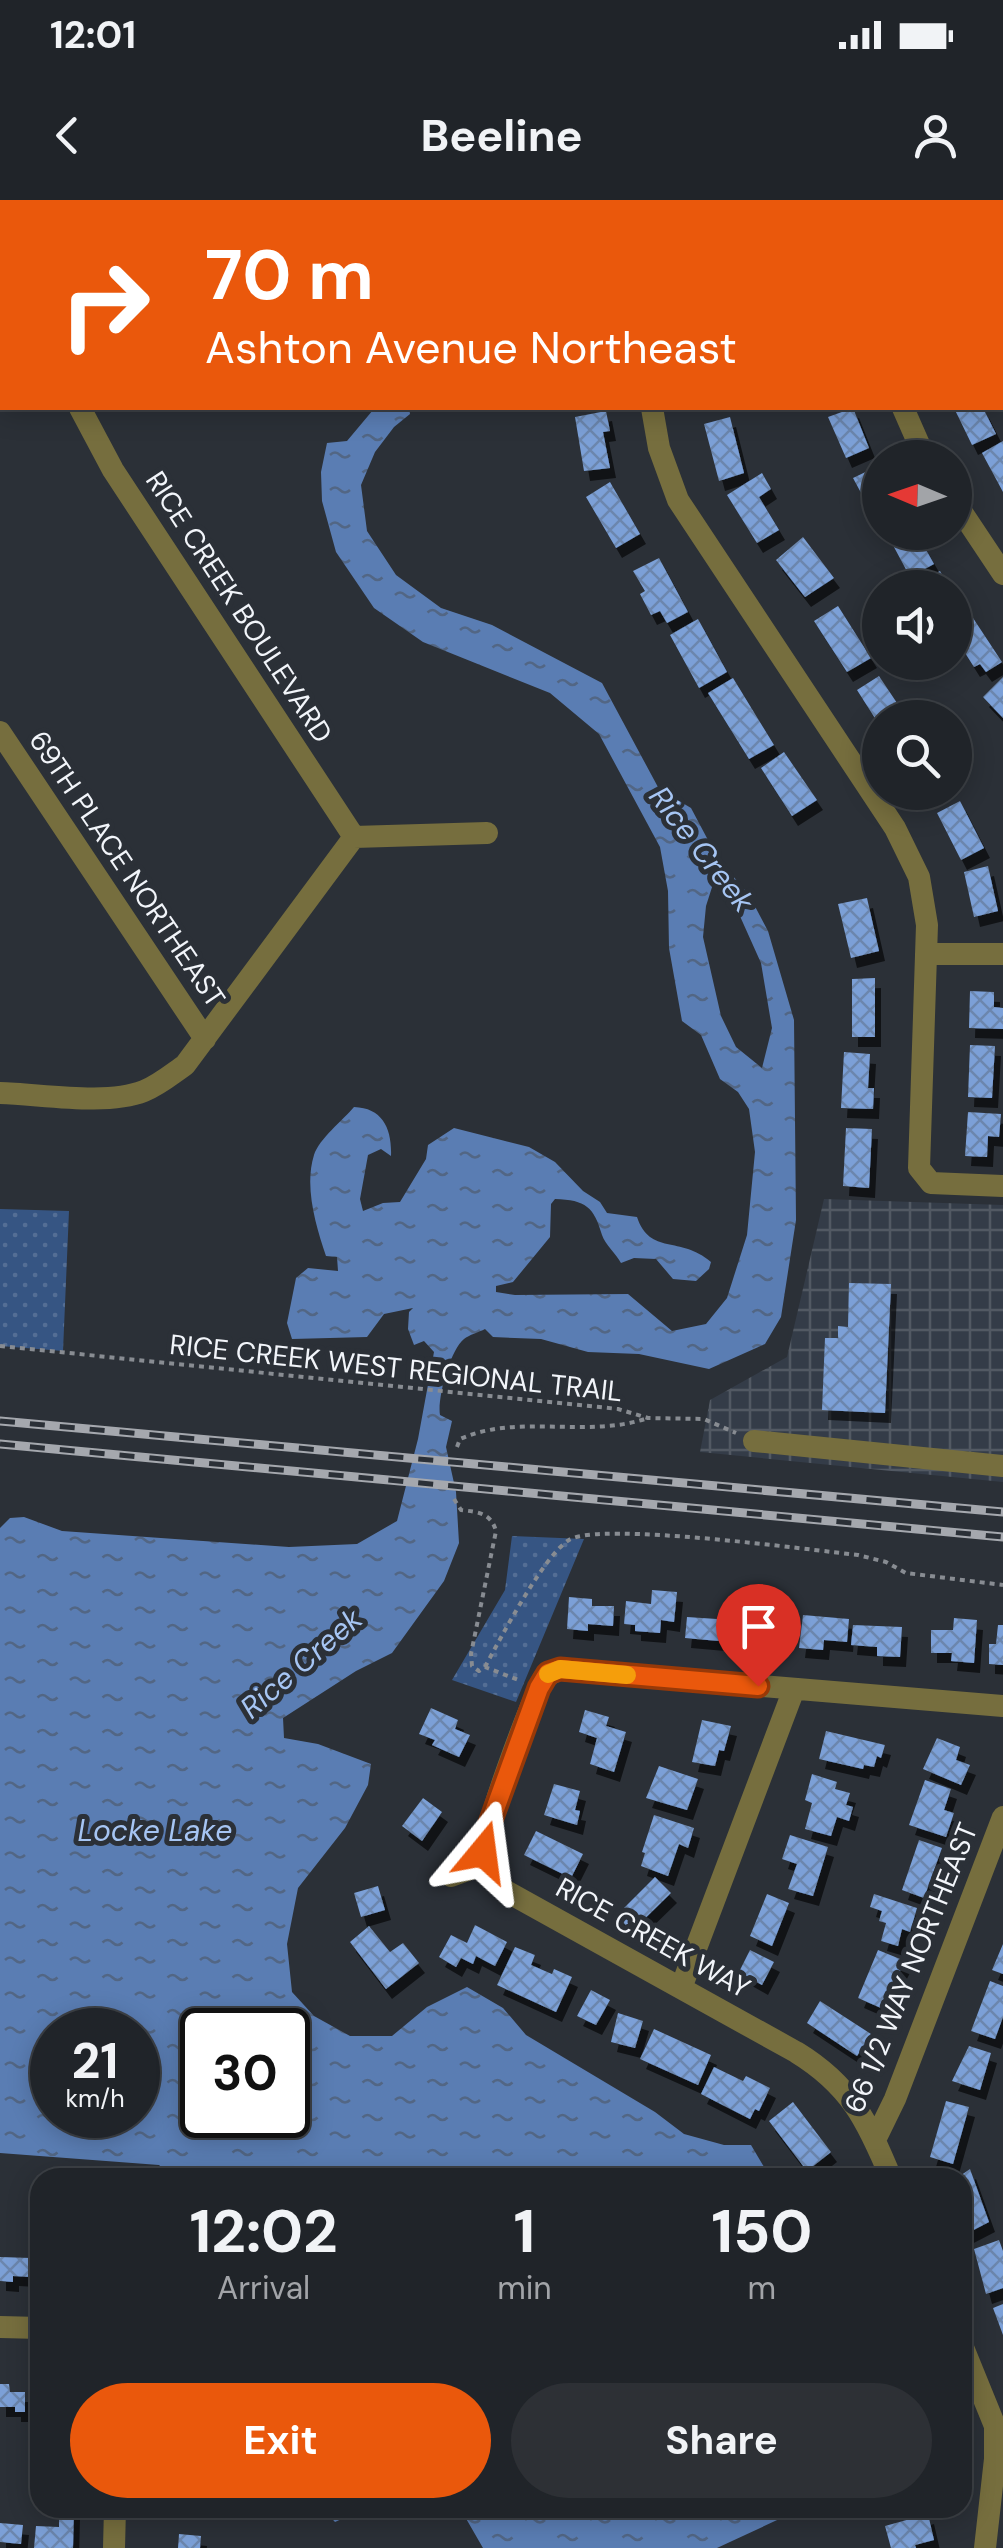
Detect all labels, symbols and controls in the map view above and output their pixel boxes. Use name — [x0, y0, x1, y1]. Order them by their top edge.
text: 12:01 — [50, 10, 136, 60]
text: Beeline — [420, 106, 583, 165]
icon: back — [40, 108, 95, 163]
icon: person — [908, 108, 963, 163]
text: 70 m — [205, 230, 374, 321]
icon: right — [40, 240, 170, 370]
text: Ashton Avenue Northeast — [205, 318, 737, 377]
north arrow — [862, 440, 972, 550]
map controls — [862, 440, 972, 810]
street label: RICE CREEK BOULEVARD — [137, 464, 341, 750]
button: sound — [862, 570, 972, 680]
button: search — [862, 700, 972, 810]
street label: 69TH PLACE NORTHEAST — [21, 724, 233, 1014]
water label: Rice Creek — [641, 778, 764, 920]
street label: RICE CREEK WEST REGIONAL TRAIL — [168, 1326, 624, 1410]
pin — [716, 1584, 801, 1687]
water label: Rice Creek — [232, 1599, 371, 1727]
icon: arrive — [731, 1599, 786, 1654]
position arrow — [431, 1800, 535, 1904]
water label: Locke Lake — [78, 1811, 232, 1850]
street label: 66 1/2 WAY NORTHEAST — [836, 1818, 986, 2118]
street label: RICE CREEK WAY — [549, 1869, 757, 2007]
speed limit sign: 30 — [180, 2008, 310, 2138]
text: 21 — [71, 2028, 119, 2094]
text: km/h — [65, 2082, 125, 2115]
text: 12:02 — [189, 2192, 338, 2271]
text: 1 — [514, 2192, 535, 2271]
text: 150 — [711, 2192, 813, 2271]
text: Arrival — [217, 2267, 310, 2309]
text: min — [497, 2267, 552, 2309]
text: m — [748, 2267, 776, 2309]
button: Exit — [70, 2383, 491, 2498]
button: Share — [511, 2383, 932, 2498]

